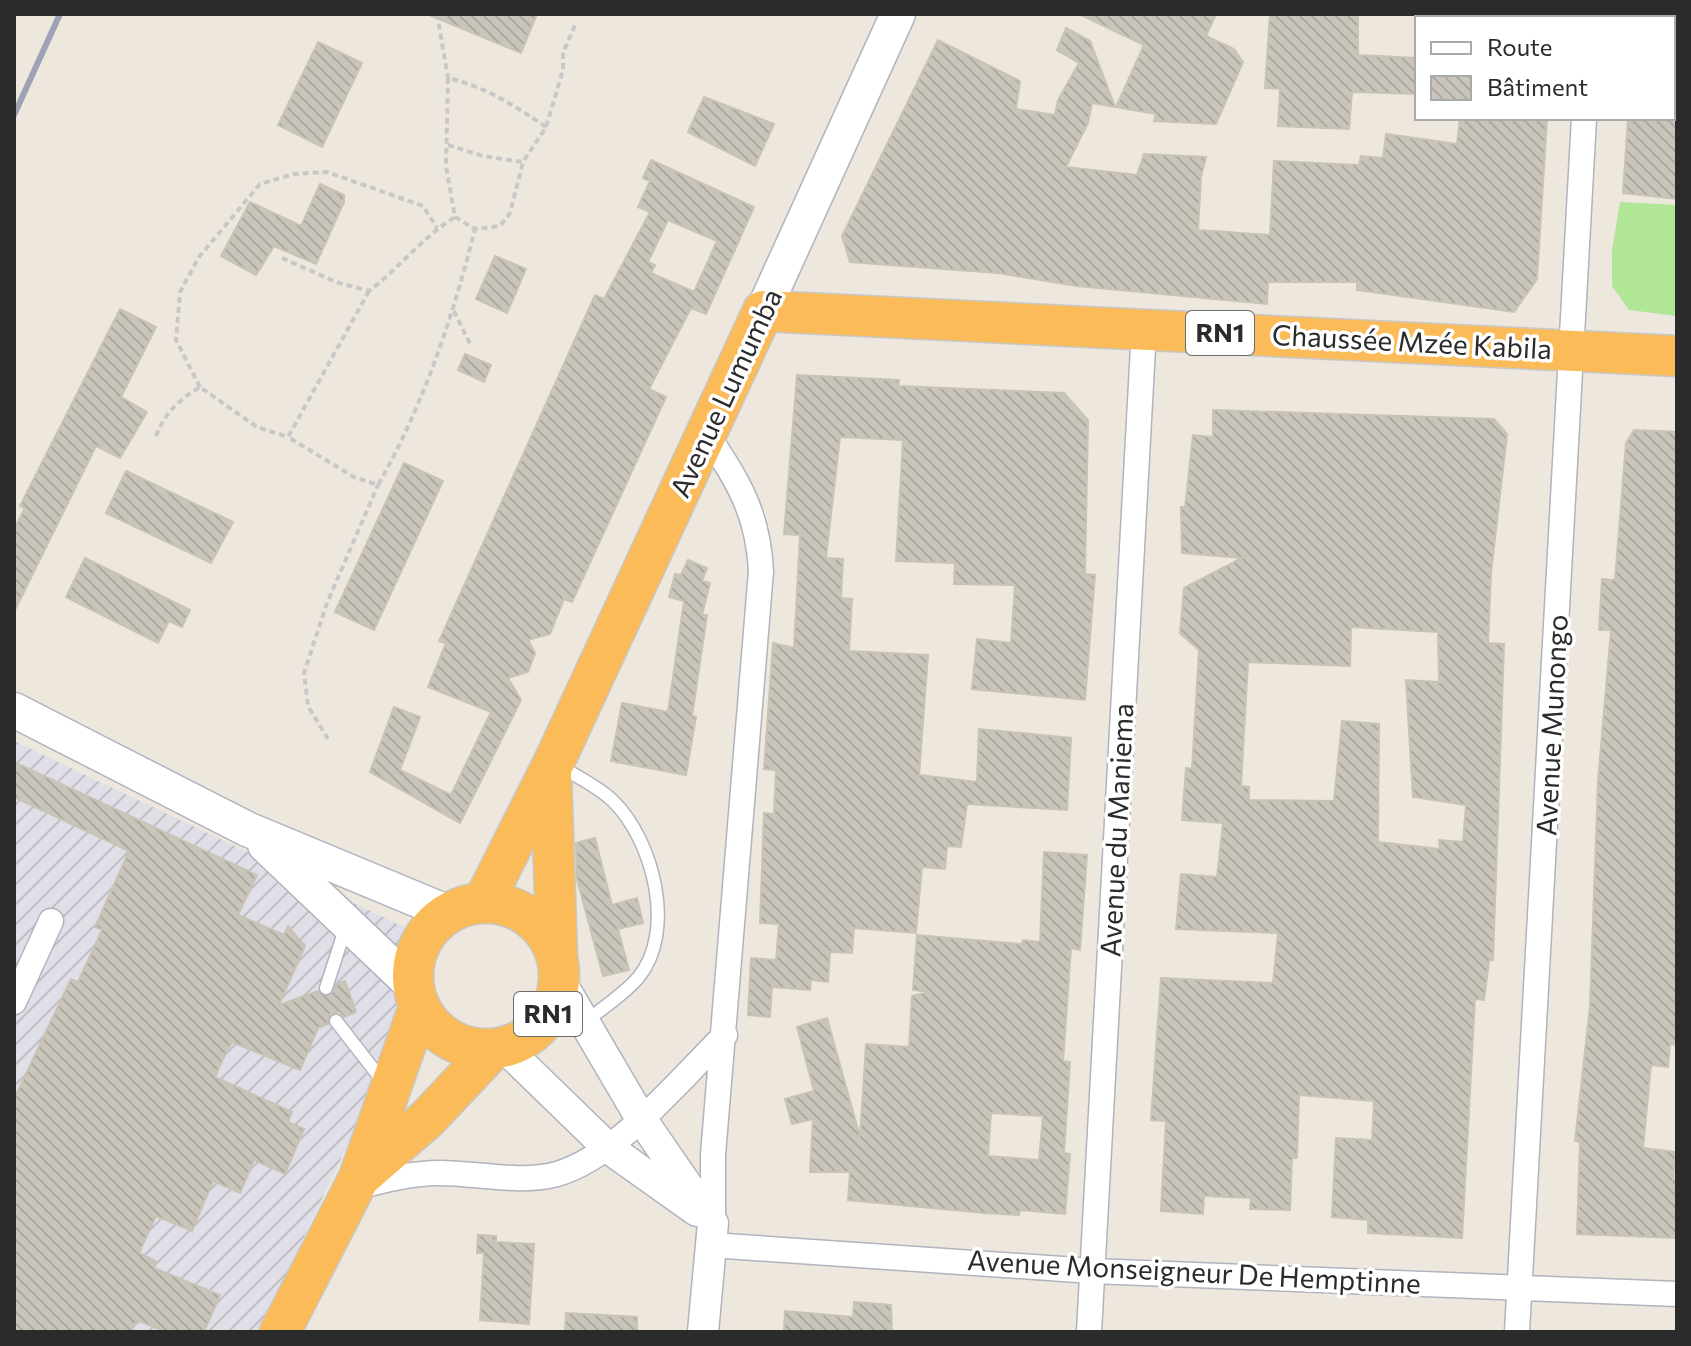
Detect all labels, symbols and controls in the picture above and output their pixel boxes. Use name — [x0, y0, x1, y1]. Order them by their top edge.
legend — [1415, 16, 1675, 120]
text: Route — [1487, 32, 1552, 61]
text: Bâtiment — [1487, 72, 1588, 101]
street label: Avenue Lumumba — [662, 283, 788, 502]
road number: RN1 — [1186, 311, 1254, 355]
street label: Chaussée Mzée Kabila — [1271, 317, 1553, 365]
street label: Avenue Munongo — [1528, 613, 1574, 836]
street label: Avenue du Maniema — [1092, 702, 1140, 958]
road number: RN1 — [514, 992, 582, 1036]
street label: Avenue Monseigneur De Hemptinne — [967, 1242, 1422, 1300]

